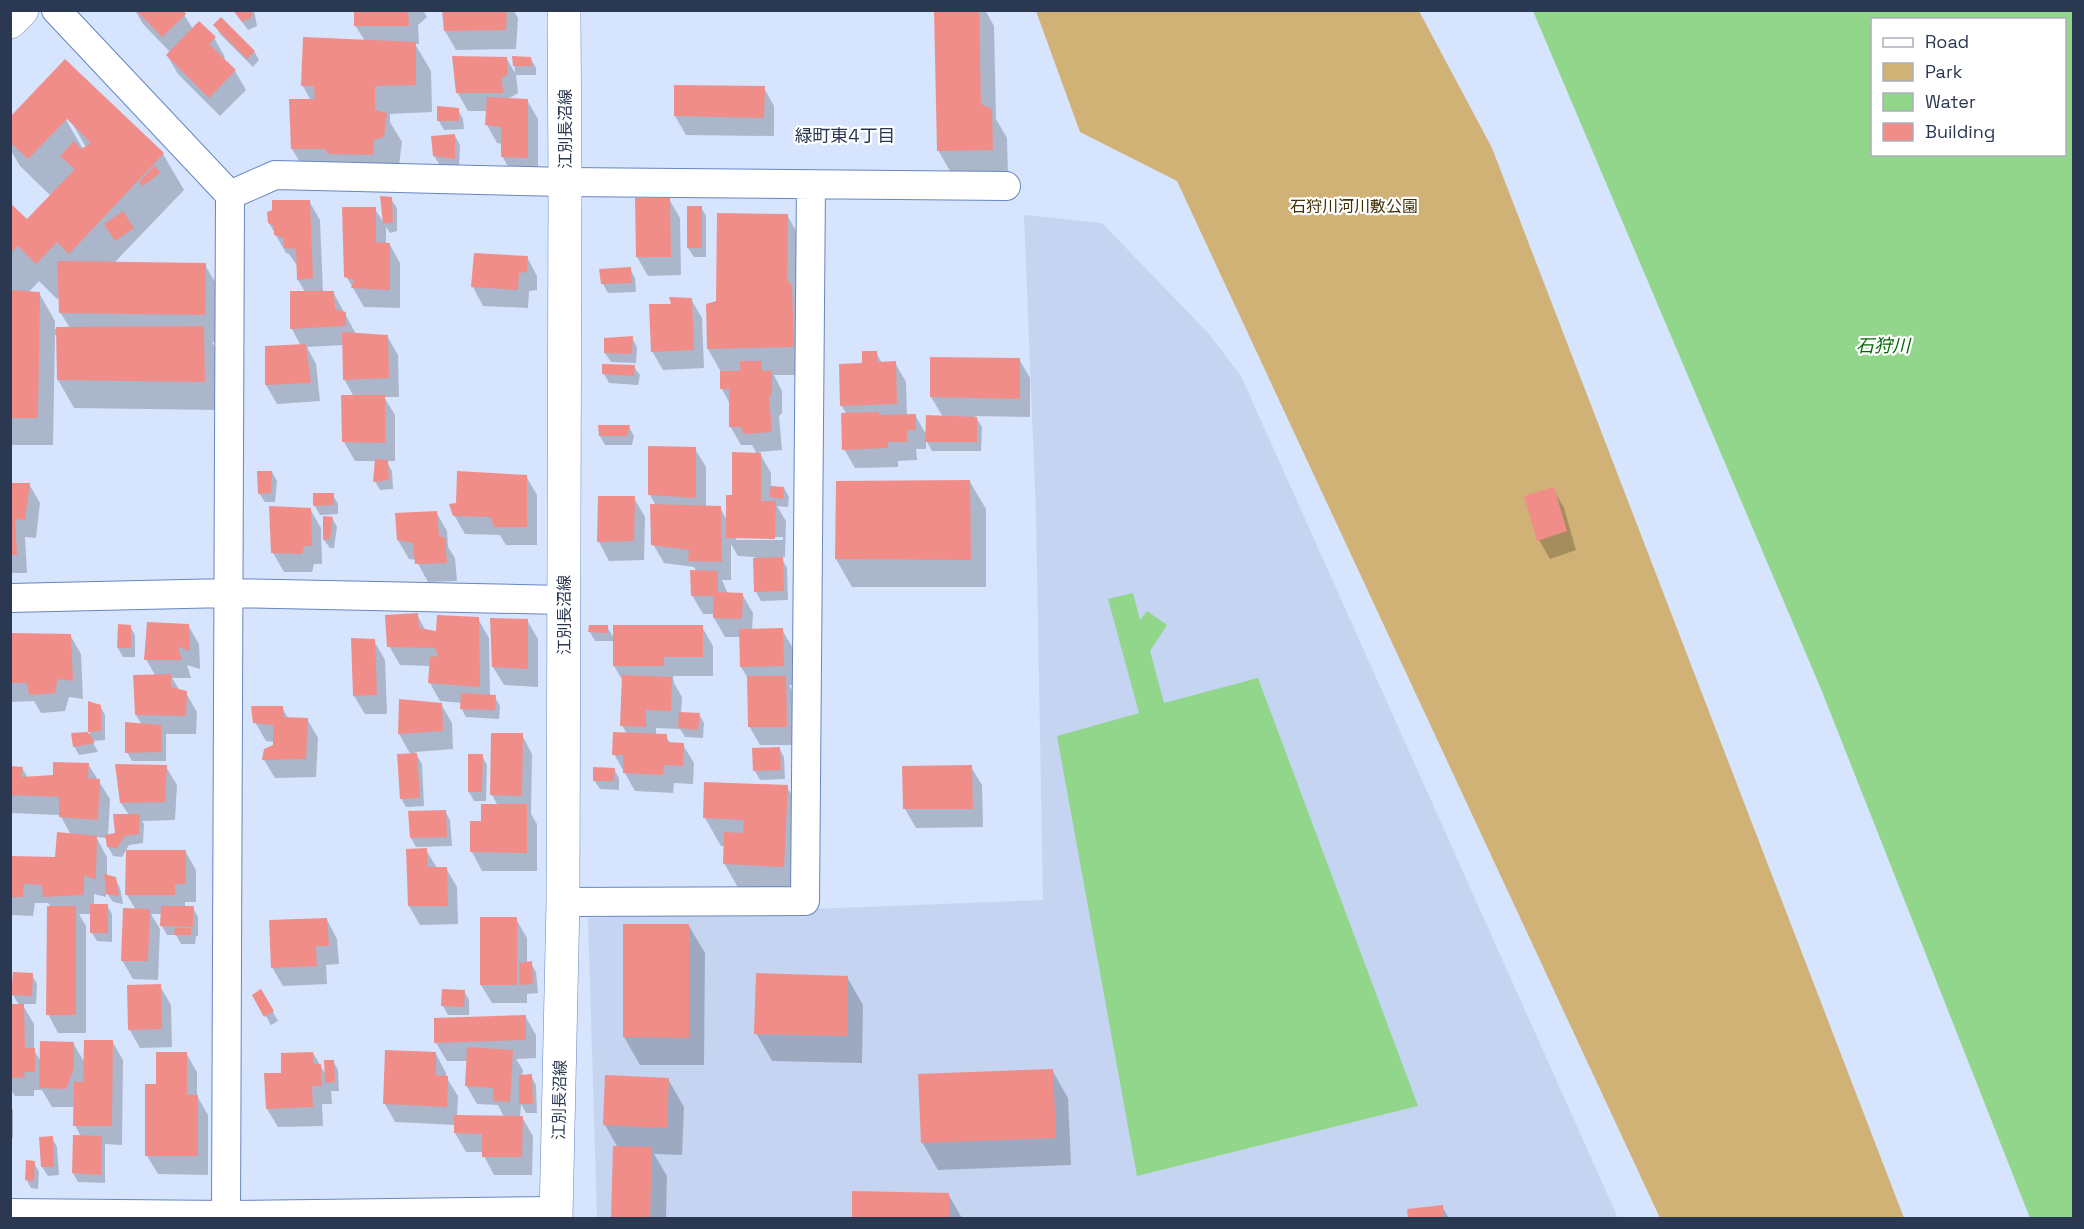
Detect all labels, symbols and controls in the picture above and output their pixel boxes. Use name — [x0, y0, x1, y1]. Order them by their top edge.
legend — [1871, 18, 2066, 156]
text: Road — [1925, 30, 1969, 53]
text: Park — [1925, 60, 1963, 83]
street label: 江別長沼線 — [555, 89, 576, 169]
text: Water — [1925, 90, 1976, 113]
text: Building — [1925, 120, 1995, 143]
district label: 緑町東4丁目 — [794, 124, 896, 147]
park label: 石狩川河川敷公園 — [1290, 196, 1418, 217]
water label: 石狩川 — [1856, 334, 1912, 357]
street label: 江別長沼線 — [554, 575, 575, 655]
street label: 江別長沼線 — [548, 1060, 571, 1140]

